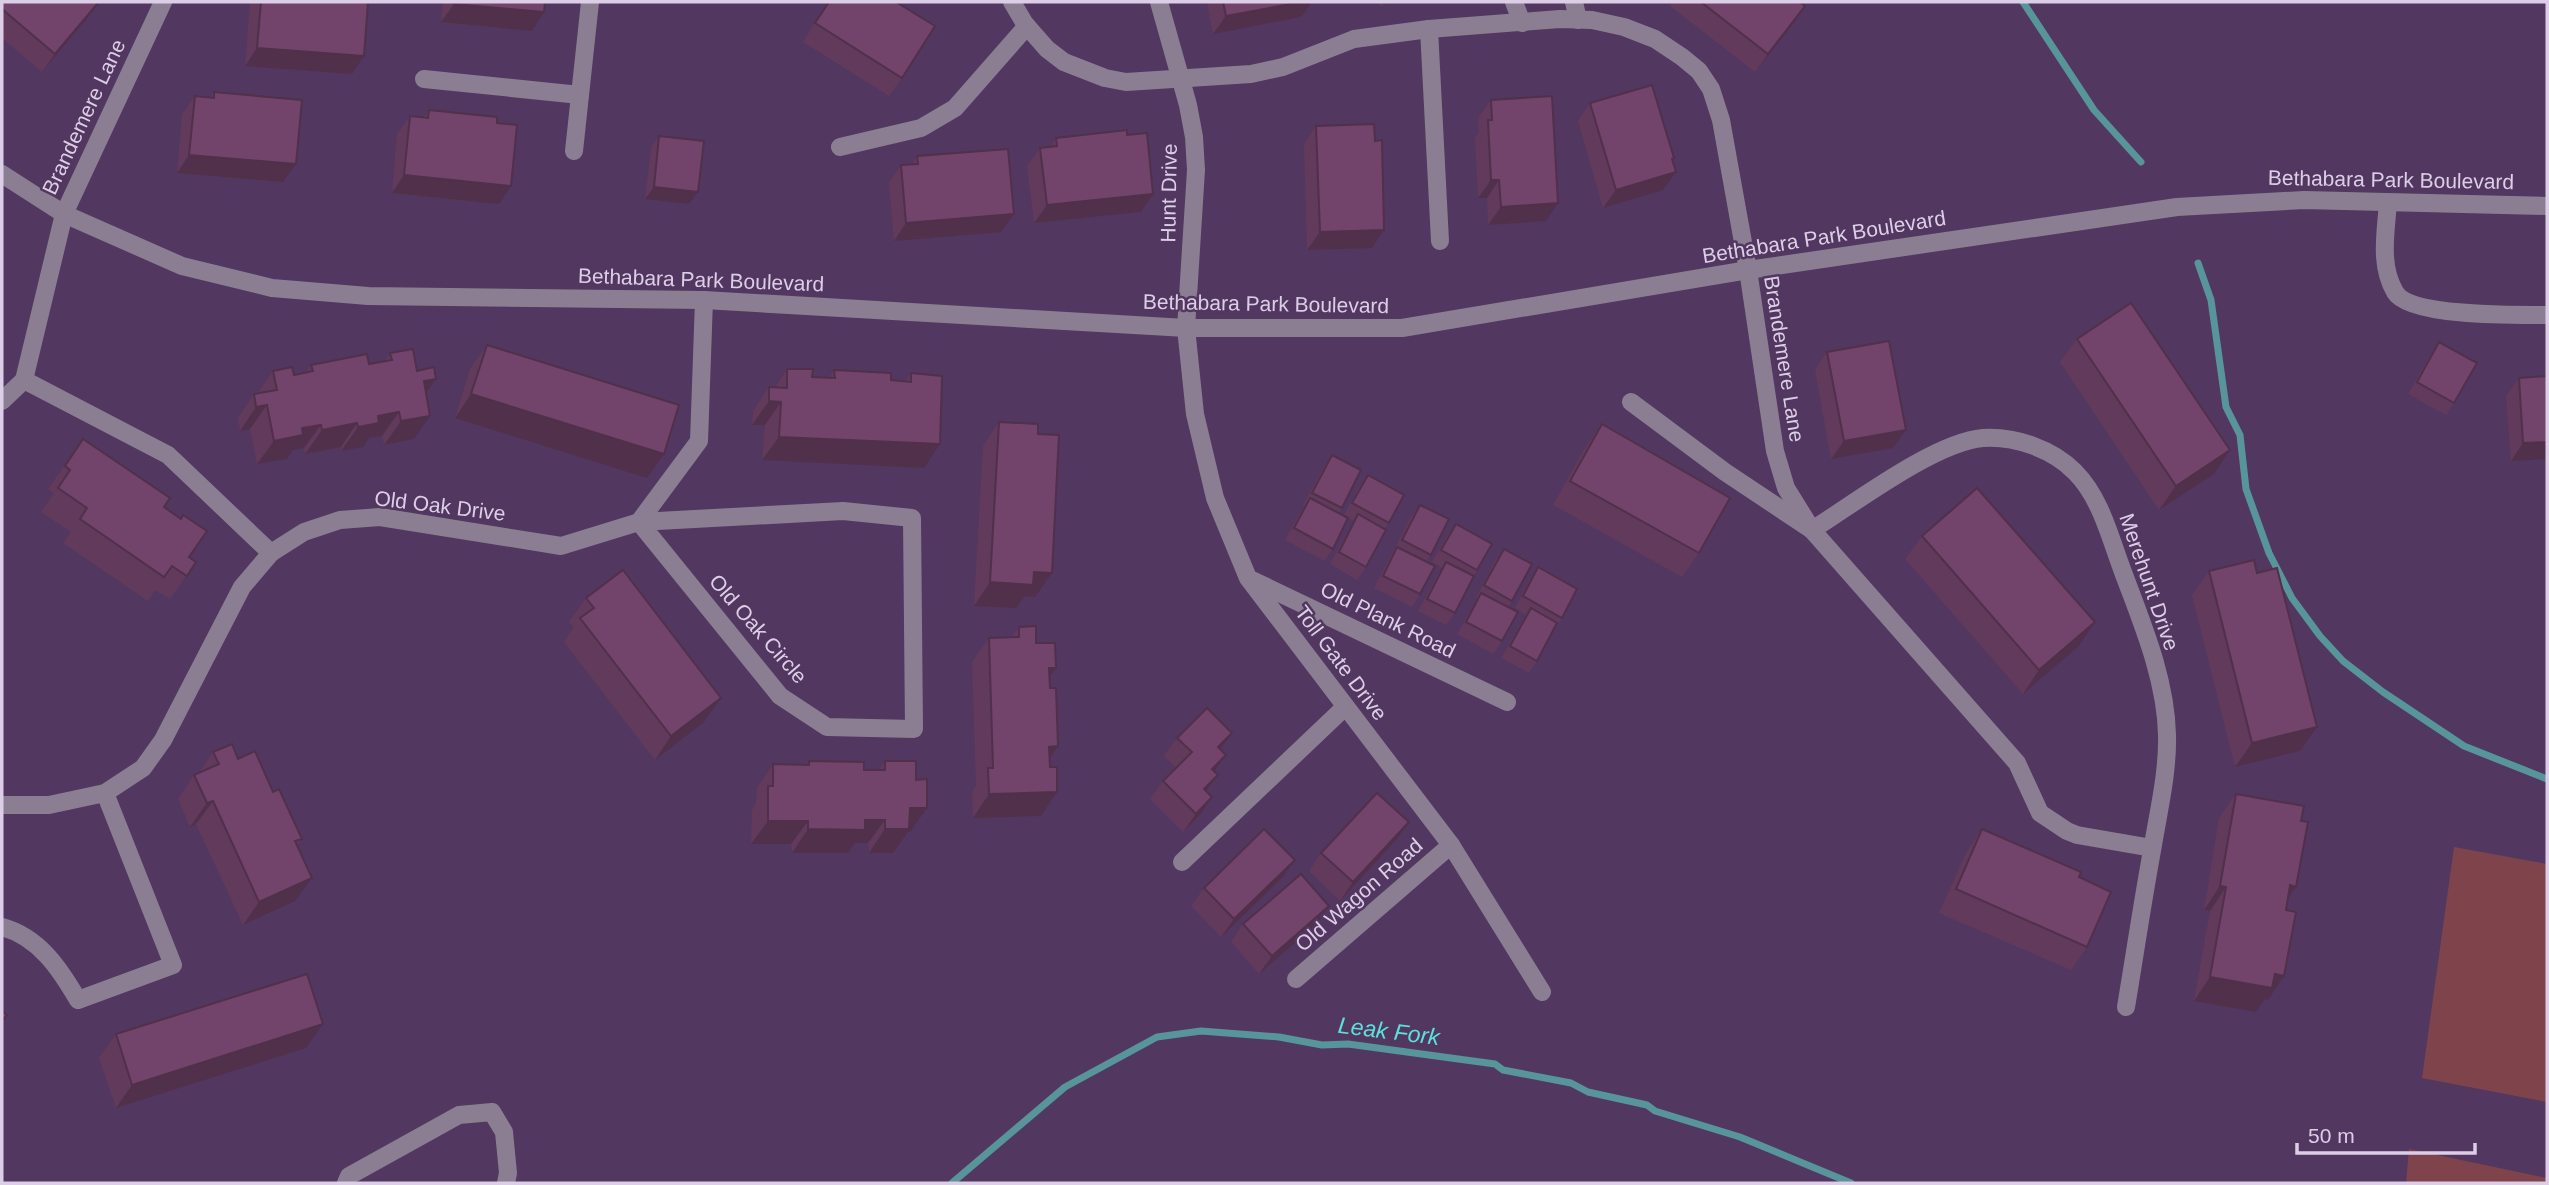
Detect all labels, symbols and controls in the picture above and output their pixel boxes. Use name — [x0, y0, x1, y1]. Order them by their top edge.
street label: Brandemere Lane — [38, 36, 129, 198]
street label: Hunt Drive — [1156, 143, 1181, 243]
street label: Bethabara Park Boulevard — [2268, 166, 2514, 193]
street label: Bethabara Park Boulevard — [1700, 206, 1947, 267]
street label: Bethabara Park Boulevard — [578, 264, 825, 295]
street label: Brandemere Lane — [1760, 274, 1809, 444]
street label: Bethabara Park Boulevard — [1143, 290, 1389, 317]
street label: Old Oak Drive — [373, 486, 507, 525]
street label: Merehunt Drive — [2115, 510, 2184, 653]
street label: Old Oak Circle — [705, 570, 812, 688]
street label: Old Plank Road — [1317, 577, 1459, 662]
street label: Toll Gate Drive — [1291, 601, 1392, 725]
street label: Old Wagon Road — [1291, 833, 1427, 956]
water label: Leak Fork — [1337, 1012, 1443, 1050]
scale bar — [2297, 1112, 2476, 1156]
text: 50 m — [2308, 1124, 2355, 1147]

